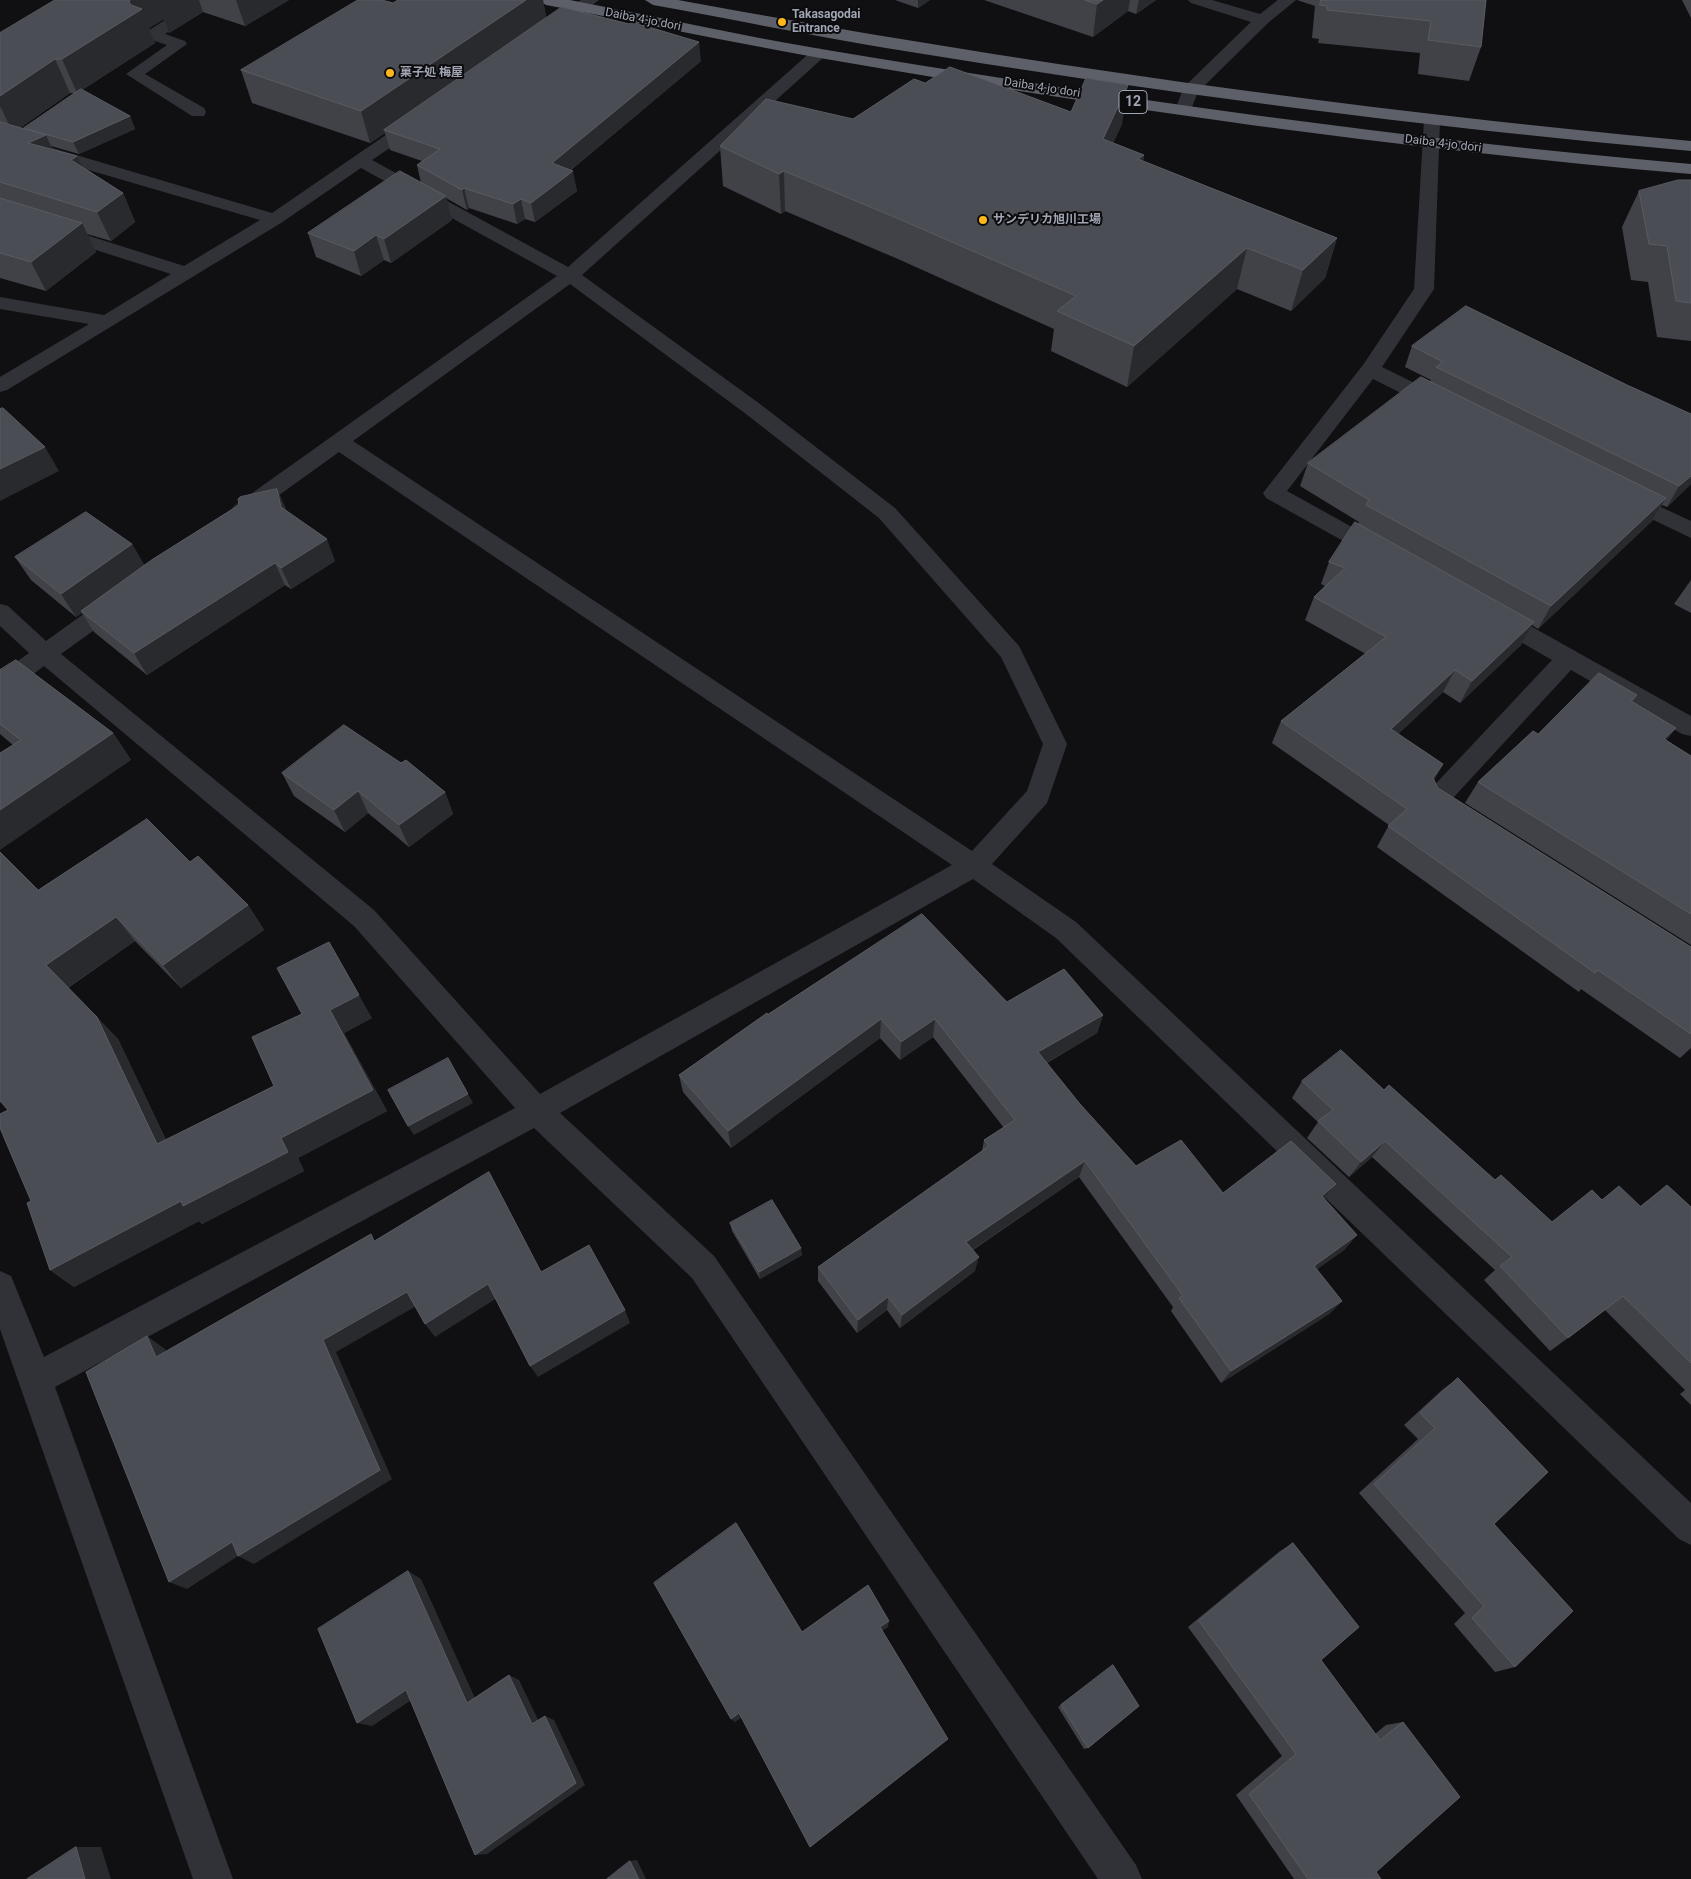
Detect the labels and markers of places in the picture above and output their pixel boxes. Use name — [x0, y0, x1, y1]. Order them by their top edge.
place label: Takasagodai Entrance — [792, 8, 860, 36]
marker: Takasagodai Entrance — [776, 16, 788, 28]
place label: 菓子処 梅屋 — [400, 66, 463, 80]
marker: 菓子処 梅屋 — [384, 67, 396, 79]
place label: サンデリカ旭川工場 — [993, 213, 1101, 227]
marker: サンデリカ旭川工場 — [977, 214, 989, 226]

